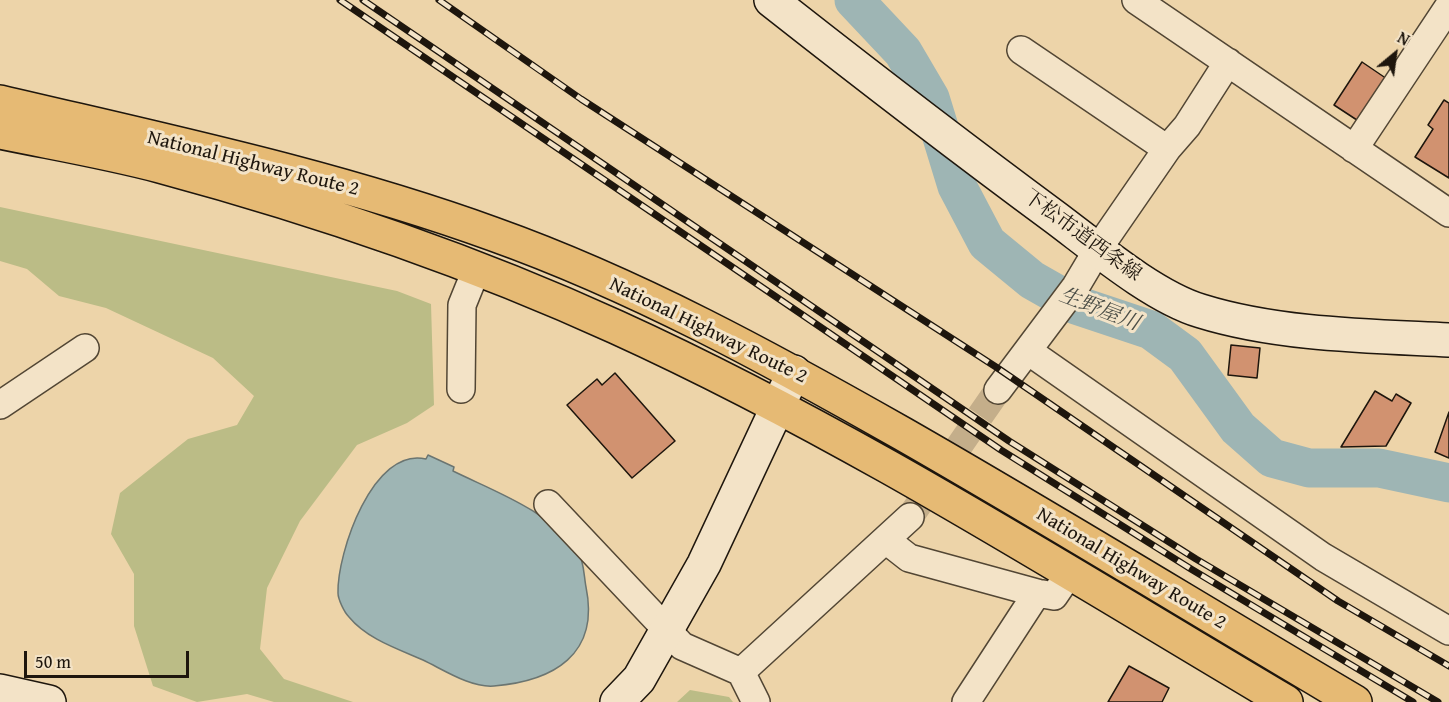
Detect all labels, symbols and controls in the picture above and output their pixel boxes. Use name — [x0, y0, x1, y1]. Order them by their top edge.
north arrow — [1365, 24, 1425, 84]
text: N — [1393, 25, 1414, 51]
street label: National Highway Route 2 — [145, 126, 361, 202]
street label: 下松市道西条線 — [1018, 185, 1146, 287]
street label: National Highway Route 2 — [605, 273, 811, 389]
water label: 生野屋川 — [1055, 283, 1143, 337]
street label: National Highway Route 2 — [1032, 503, 1230, 635]
scale bar — [27, 639, 192, 677]
text: 50 m — [35, 648, 71, 675]

